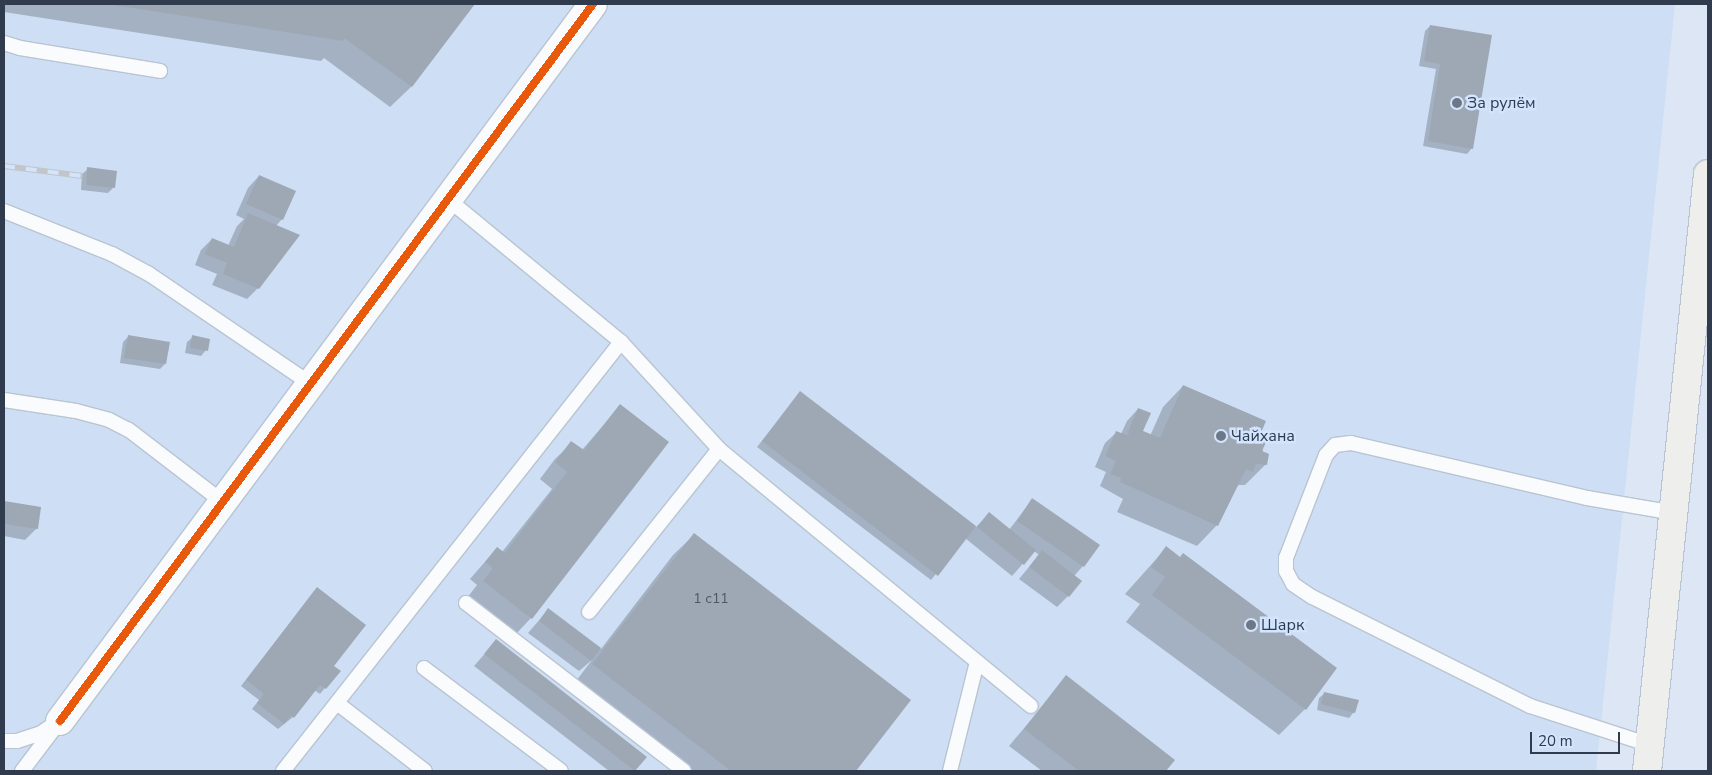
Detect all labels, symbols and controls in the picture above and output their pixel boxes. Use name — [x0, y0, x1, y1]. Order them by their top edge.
place label: За рулём — [1467, 93, 1536, 113]
marker: За рулём — [1451, 97, 1463, 109]
place label: Чайхана — [1231, 426, 1295, 446]
marker: Чайхана — [1215, 430, 1227, 442]
house number: 1 с11 — [693, 591, 729, 607]
place label: Шарк — [1261, 615, 1304, 635]
marker: Шарк — [1245, 619, 1257, 631]
scale bar — [1532, 722, 1622, 754]
text: 20 m — [1538, 731, 1573, 751]

